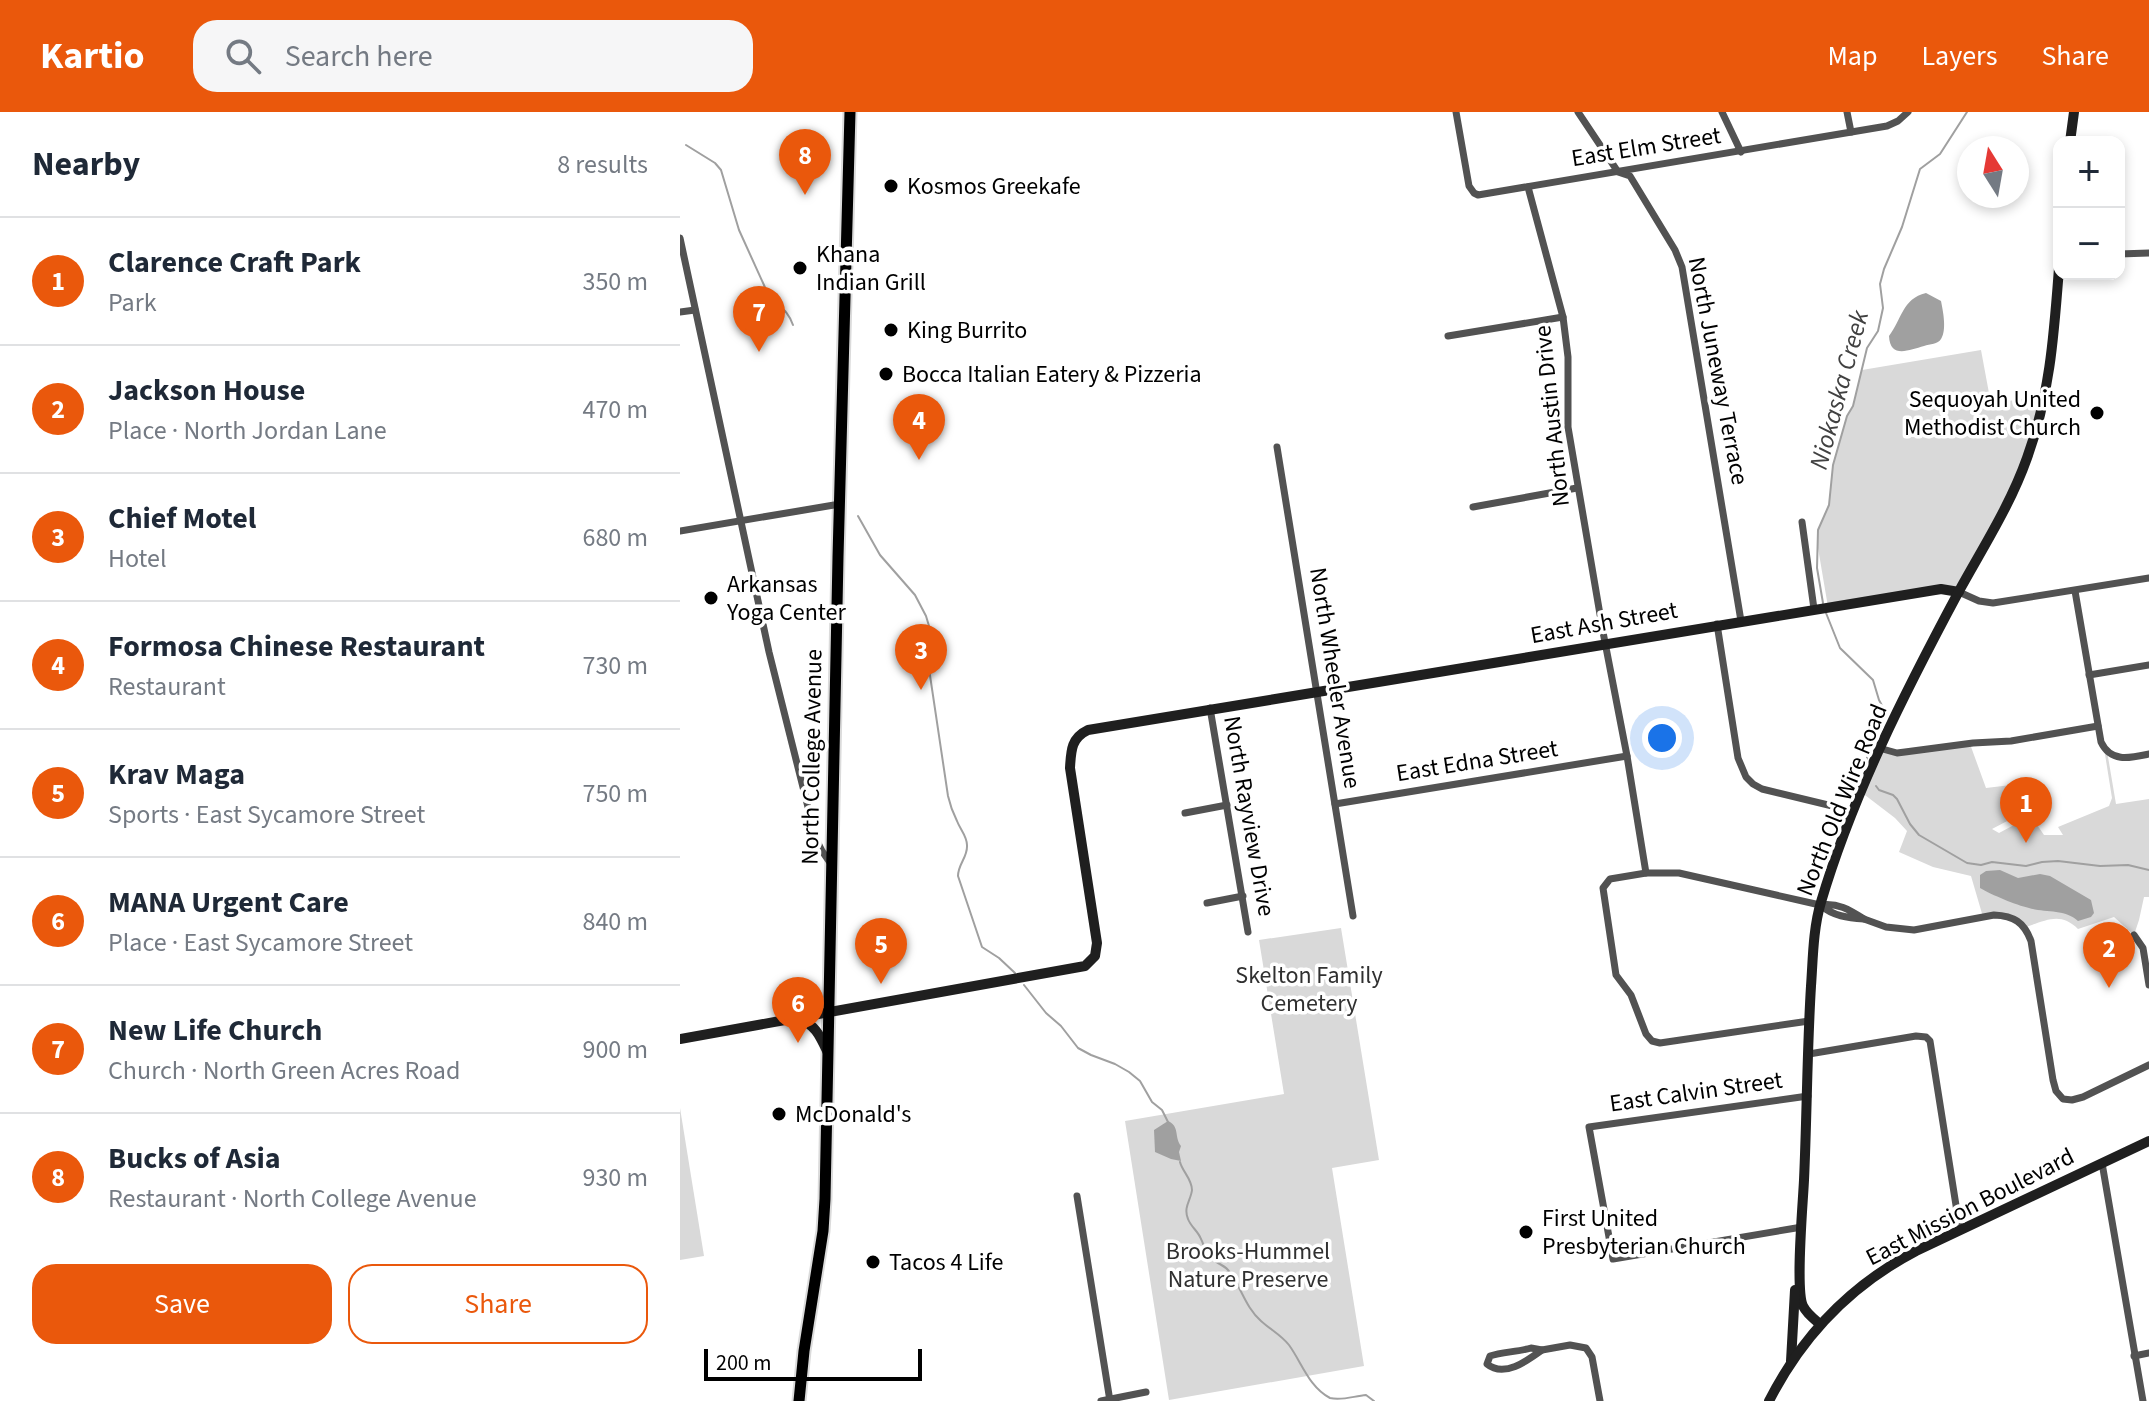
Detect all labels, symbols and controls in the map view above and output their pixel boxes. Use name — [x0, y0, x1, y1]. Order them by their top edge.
search box — [193, 20, 753, 92]
text: Kartio — [40, 29, 145, 83]
icon: search — [221, 34, 265, 78]
text: Search here — [285, 35, 433, 78]
text: Map — [1827, 36, 1877, 76]
text: Layers — [1921, 36, 1997, 76]
text: Share — [2041, 36, 2109, 76]
street label: East Elm Street — [1569, 118, 1723, 176]
pin: 8 — [779, 129, 831, 195]
north arrow — [1957, 136, 2029, 208]
map controls — [2053, 136, 2125, 280]
button: + — [2053, 136, 2125, 208]
text: Nearby — [32, 140, 140, 189]
text: 8 results — [557, 146, 648, 183]
place label: Kosmos Greekafe — [907, 169, 1081, 204]
marker: Kosmos Greekafe — [882, 177, 900, 195]
button: − — [2053, 208, 2125, 280]
place label: Khana Indian Grill — [816, 237, 926, 300]
text: Clarence Craft Park — [108, 241, 361, 284]
street label: North Juneway Terrace — [1679, 254, 1757, 488]
marker: Khana Indian Grill — [791, 259, 809, 277]
text: 1 — [51, 263, 65, 300]
text: 350 m — [582, 263, 648, 300]
text: Park — [108, 284, 157, 321]
pin: 7 — [733, 286, 785, 352]
water label: Niokaska Creek — [1800, 306, 1878, 474]
place label: King Burrito — [907, 313, 1027, 348]
marker: King Burrito — [882, 321, 900, 339]
street label: North Austin Drive — [1525, 324, 1579, 508]
place label: Bocca Italian Eatery & Pizzeria — [902, 357, 1202, 392]
marker: Bocca Italian Eatery & Pizzeria — [877, 365, 895, 383]
text: Jackson House — [108, 369, 305, 412]
place label: Sequoyah United Methodist Church — [1904, 382, 2081, 445]
text: 2 — [51, 391, 65, 428]
text: 470 m — [582, 391, 648, 428]
pin: 4 — [893, 394, 945, 460]
marker: Sequoyah United Methodist Church — [2088, 404, 2106, 422]
text: Place · North Jordan Lane — [108, 412, 387, 449]
text: Chief Motel — [108, 497, 256, 540]
text: 3 — [51, 519, 65, 556]
text: 680 m — [582, 519, 648, 556]
text: Hotel — [108, 540, 167, 577]
street label: North Wheeler Avenue — [1300, 565, 1370, 791]
place label: Arkansas Yoga Center — [726, 567, 846, 630]
marker: Arkansas Yoga Center — [702, 589, 720, 607]
street label: East Ash Street — [1528, 593, 1680, 653]
pin: 3 — [895, 624, 947, 690]
text: Formosa Chinese Restaurant — [108, 625, 485, 668]
text: 4 — [51, 647, 65, 684]
text: 730 m — [582, 647, 648, 684]
street label: North College Avenue — [793, 649, 831, 865]
text: Restaurant — [108, 668, 226, 705]
street label: North Old Wire Road — [1788, 699, 1896, 901]
street label: North Rayview Drive — [1214, 713, 1284, 919]
your location — [1642, 718, 1682, 758]
street label: East Edna Street — [1394, 731, 1560, 791]
text: Krav Maga — [108, 753, 245, 796]
text: 5 — [51, 775, 65, 812]
text: 750 m — [582, 775, 648, 812]
pin: 1 — [2000, 777, 2052, 843]
text: Sports · East Sycamore Street — [108, 796, 425, 833]
text: MANA Urgent Care — [108, 881, 349, 924]
text: 6 — [51, 903, 65, 940]
text: 840 m — [582, 903, 648, 940]
pin: 5 — [855, 918, 907, 984]
pin: 2 — [2083, 922, 2135, 988]
text: Place · East Sycamore Street — [108, 924, 413, 961]
park label: Skelton Family Cemetery — [1235, 958, 1383, 1021]
pin: 6 — [772, 977, 824, 1043]
text: New Life Church — [108, 1009, 322, 1052]
text: 7 — [51, 1031, 65, 1068]
text: 900 m — [582, 1031, 648, 1068]
text: Church · North Green Acres Road — [108, 1052, 460, 1089]
street label: East Calvin Street — [1607, 1063, 1785, 1121]
place label: McDonald's — [795, 1097, 911, 1132]
marker: McDonald's — [770, 1105, 788, 1123]
text: Bucks of Asia — [108, 1137, 281, 1180]
street label: East Mission Boulevard — [1860, 1139, 2080, 1275]
text: 8 — [51, 1159, 65, 1196]
text: 930 m — [582, 1159, 648, 1196]
text: Restaurant · North College Avenue — [108, 1180, 477, 1217]
place label: First United Presbyterian Church — [1542, 1201, 1746, 1264]
marker: First United Presbyterian Church — [1517, 1223, 1535, 1241]
park label: Brooks-Hummel Nature Preserve — [1166, 1234, 1330, 1297]
place label: Tacos 4 Life — [889, 1245, 1003, 1280]
marker: Tacos 4 Life — [864, 1253, 882, 1271]
button: Save — [32, 1264, 332, 1344]
button: Share — [348, 1264, 648, 1344]
scale bar — [704, 1345, 922, 1381]
text: 200 m — [716, 1347, 771, 1379]

